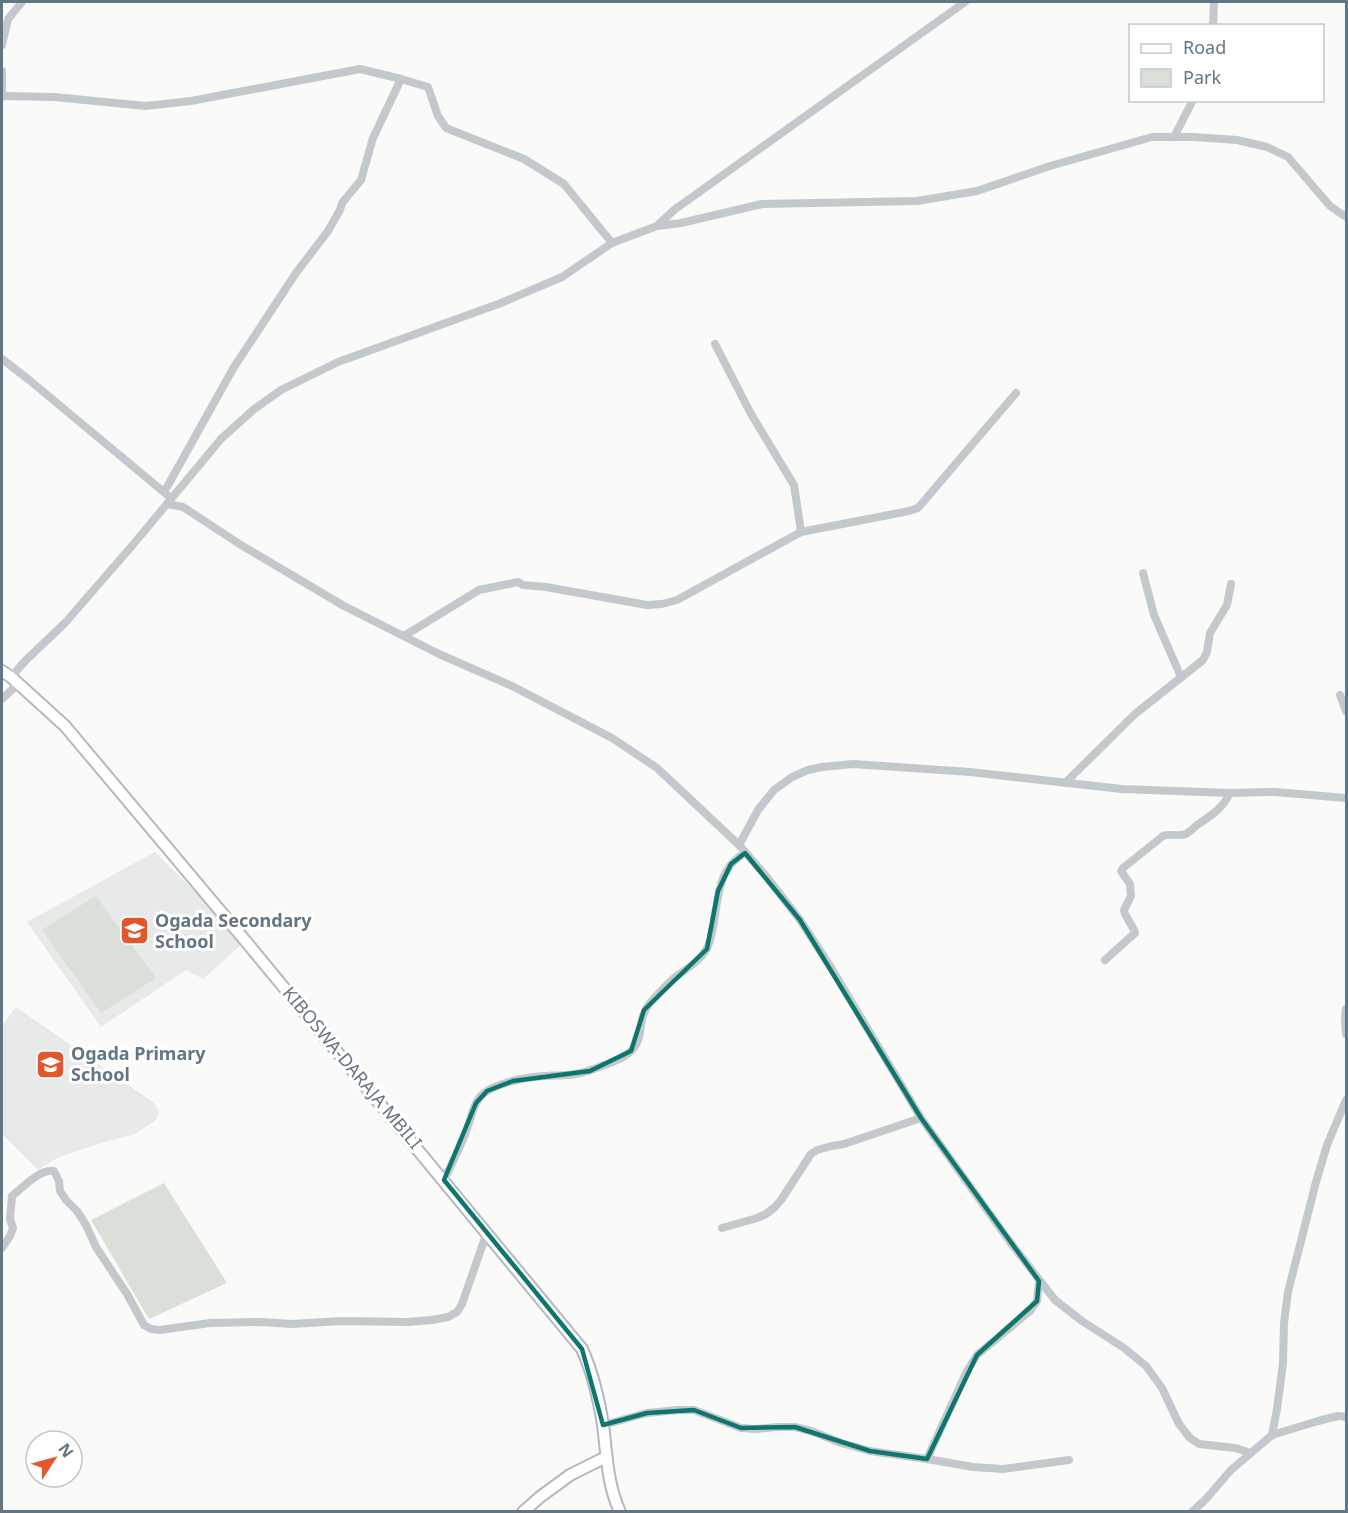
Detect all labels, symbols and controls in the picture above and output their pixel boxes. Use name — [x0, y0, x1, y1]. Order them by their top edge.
legend — [1129, 24, 1324, 102]
text: Road — [1183, 35, 1226, 59]
text: Park — [1183, 65, 1221, 89]
place label: Ogada Secondary School — [155, 908, 312, 953]
school or university icon: Ogada Secondary School — [118, 915, 150, 947]
street label: KIBOSWA-DARAJA MBILI — [278, 981, 428, 1154]
place label: Ogada Primary School — [71, 1041, 206, 1086]
school or university icon: Ogada Primary School — [34, 1048, 66, 1080]
north arrow — [24, 1429, 84, 1489]
text: N — [53, 1438, 79, 1462]

